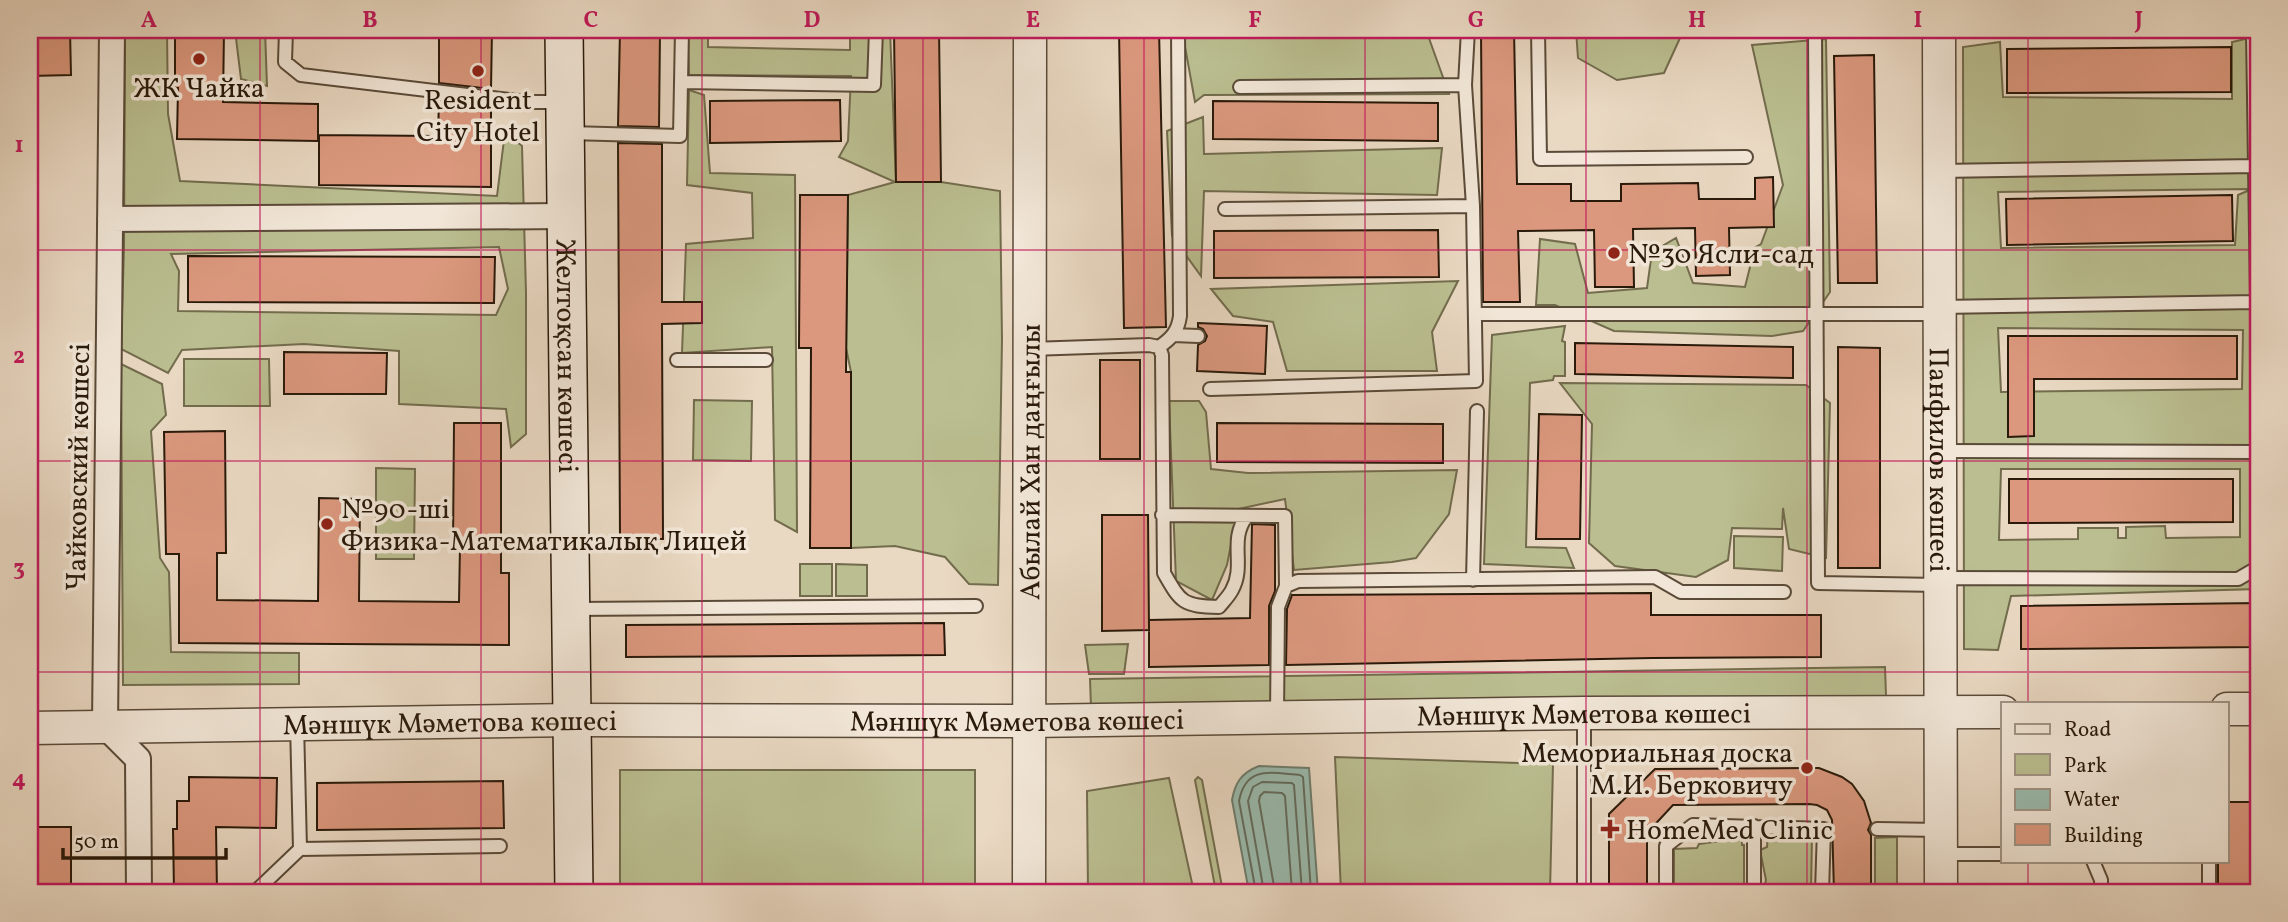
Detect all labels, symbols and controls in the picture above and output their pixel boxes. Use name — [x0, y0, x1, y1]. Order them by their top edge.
text: A — [141, 5, 157, 37]
text: B — [362, 5, 378, 37]
text: C — [584, 5, 598, 37]
text: D — [804, 5, 821, 37]
text: E — [1026, 5, 1040, 37]
text: F — [1248, 5, 1262, 37]
text: G — [1468, 5, 1484, 37]
text: H — [1688, 5, 1706, 37]
text: I — [1914, 5, 1922, 37]
text: J — [2134, 5, 2143, 37]
marker: ЖК Чайка — [191, 51, 207, 67]
marker: Resident City Hotel — [470, 63, 486, 79]
place label: ЖК Чайка — [133, 70, 265, 109]
place label: Resident City Hotel — [416, 82, 540, 153]
text: 1 — [14, 130, 24, 162]
place label: №30 Ясли-сад — [1628, 236, 1814, 275]
street label: Желтоқсан көшесі — [544, 239, 586, 473]
marker: №30 Ясли-сад — [1606, 245, 1622, 261]
street label: Абылай Хан даңғылы — [1012, 324, 1052, 600]
text: 2 — [13, 341, 25, 373]
street label: Чайковский көшесі — [58, 343, 101, 591]
street label: Панфилов көшесі — [1918, 347, 1957, 573]
place label: №90-ші Физика-Математикалық Лицей — [341, 491, 747, 562]
marker: №90-ші Физика-Математикалық Лицей — [319, 516, 335, 532]
text: 3 — [13, 553, 25, 585]
street label: Мәншүк Мәметова көшесі — [1416, 696, 1751, 737]
street label: Мәншүк Мәметова көшесі — [850, 702, 1185, 743]
legend — [2001, 702, 2228, 862]
street label: Мәншүк Мәметова көшесі — [282, 703, 617, 746]
text: Road — [2064, 716, 2111, 745]
place label: Мемориальная доска М.И. Берковичу — [1521, 735, 1793, 806]
text: Park — [2064, 752, 2107, 781]
marker: Мемориальная доска М.И. Берковичу — [1799, 760, 1815, 776]
text: 4 — [12, 764, 26, 796]
text: Water — [2064, 786, 2120, 815]
place label: HomeMed Clinic — [1626, 812, 1833, 851]
scale bar — [63, 817, 226, 861]
marker: HomeMed Clinic — [1600, 819, 1620, 839]
text: Building — [2064, 822, 2143, 851]
text: 50 m — [74, 828, 119, 857]

